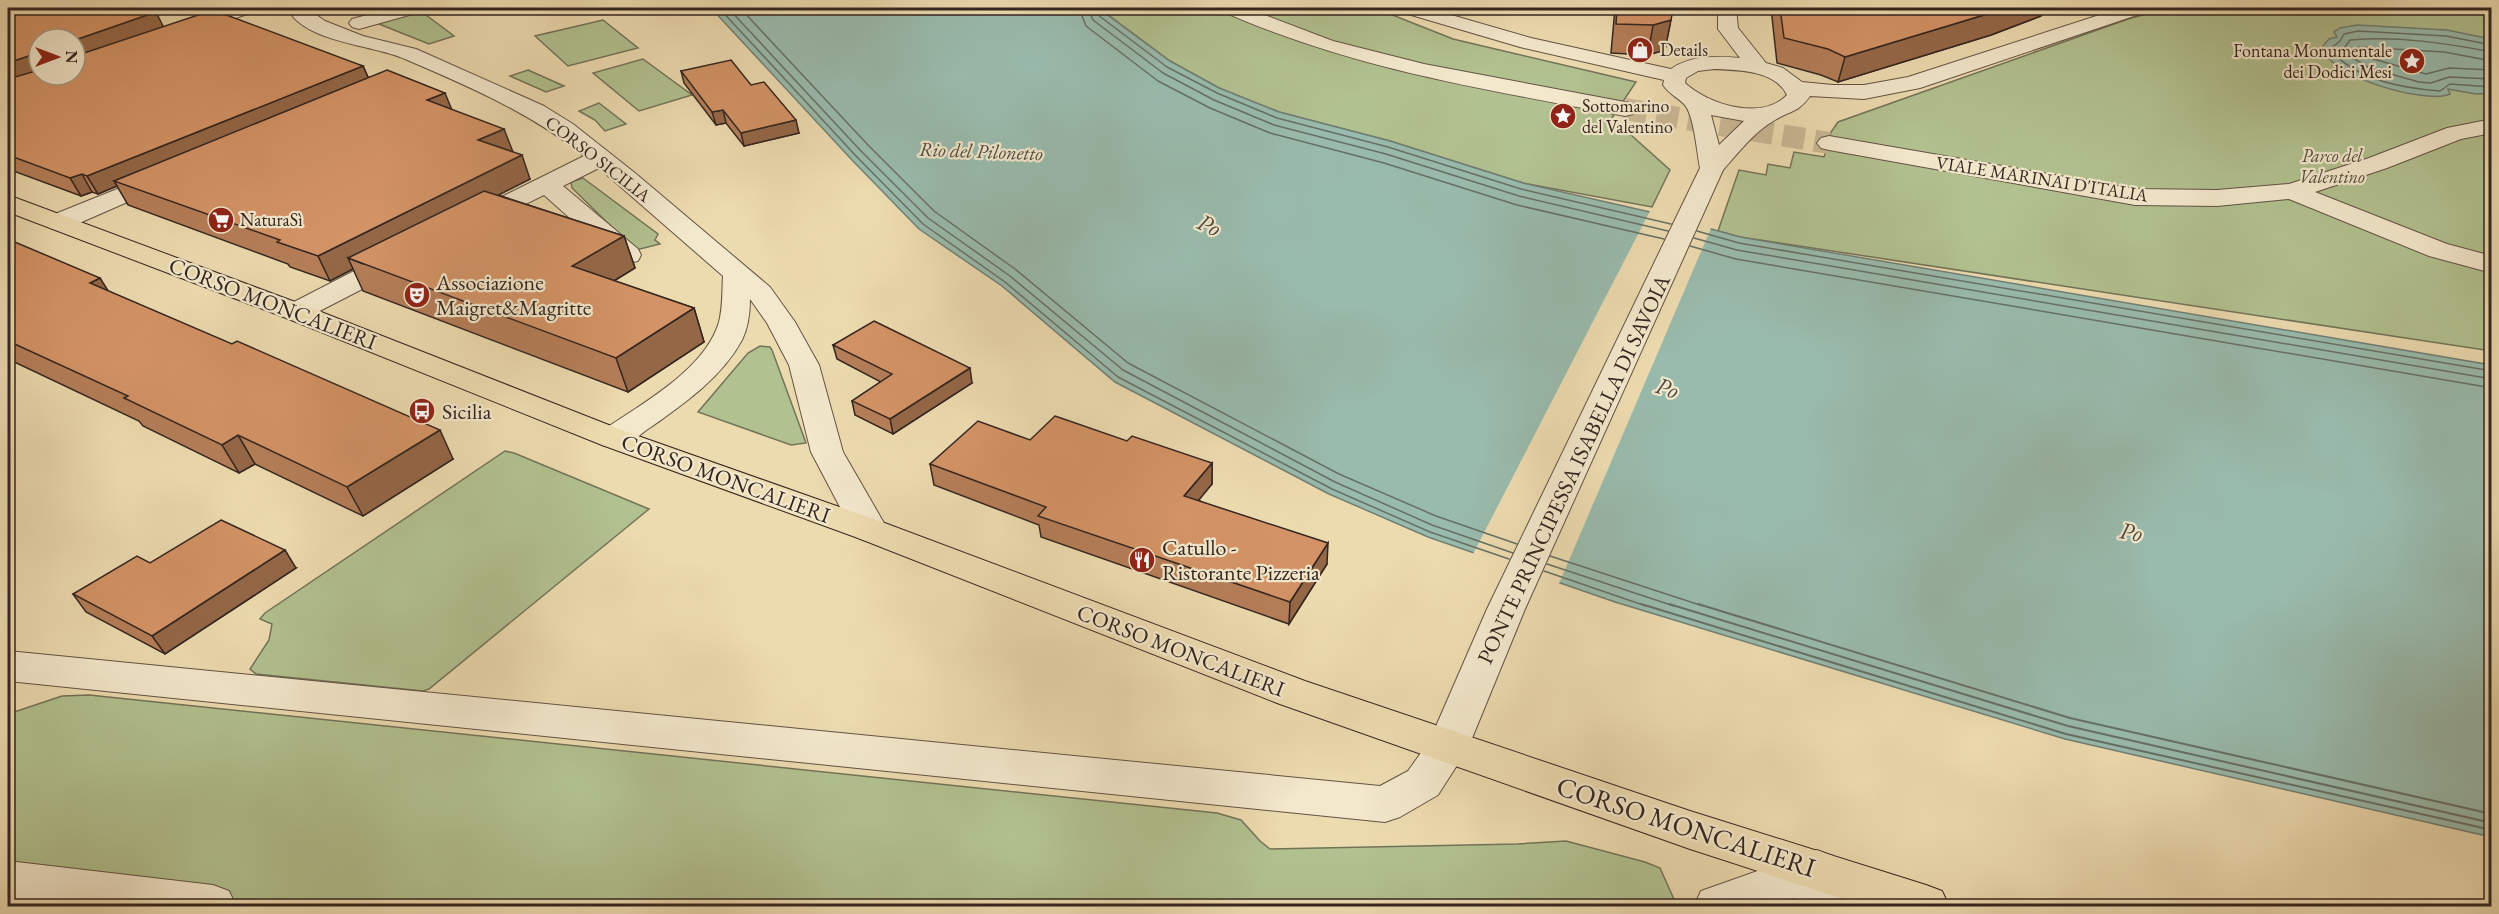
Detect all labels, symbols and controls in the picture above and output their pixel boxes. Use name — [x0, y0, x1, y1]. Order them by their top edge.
north arrow — [27, 27, 87, 87]
shop icon: Details — [1625, 35, 1655, 65]
place label: Details — [1660, 38, 1708, 61]
place label: Fontana Monumentale dei Dodici Mesi — [2233, 39, 2393, 83]
place icon: Fontana Monumentale dei Dodici Mesi — [2397, 46, 2427, 76]
text: N — [61, 51, 82, 64]
place label: Sottomarino del Valentino — [1582, 94, 1673, 138]
place icon: Sottomarino del Valentino — [1548, 101, 1578, 131]
street label: CORSO SICILIA — [541, 110, 656, 207]
water label: Rio del Pilonetto — [919, 136, 1044, 166]
park label: Parco del Valentino — [2299, 144, 2365, 188]
street label: VIALE MARINAI D'ITALIA — [1934, 150, 2150, 207]
supermarket icon: NaturaSì — [206, 205, 236, 235]
water label: Po — [1192, 206, 1226, 243]
place label: NaturaSì — [240, 208, 303, 231]
street label: CORSO MONCALIERI — [165, 250, 381, 357]
place label: Associazione Maigret&Magritte — [435, 268, 592, 322]
street label: PONTE PRINCIPESSA ISABELLA DI SAVOIA — [1470, 269, 1677, 669]
theatre icon: Associazione Maigret&Magritte — [402, 280, 432, 310]
water label: Po — [1652, 369, 1683, 406]
bus stop icon: Sicilia — [407, 396, 437, 426]
place label: Sicilia — [442, 397, 492, 426]
street label: CORSO MONCALIERI — [617, 427, 835, 530]
water label: Po — [2117, 514, 2145, 549]
place label: Catullo - Ristorante Pizzeria — [1162, 533, 1320, 587]
restaurant icon: Catullo - Ristorante Pizzeria — [1127, 545, 1157, 575]
street label: CORSO MONCALIERI — [1073, 597, 1289, 704]
street label: CORSO MONCALIERI — [1552, 768, 1820, 885]

